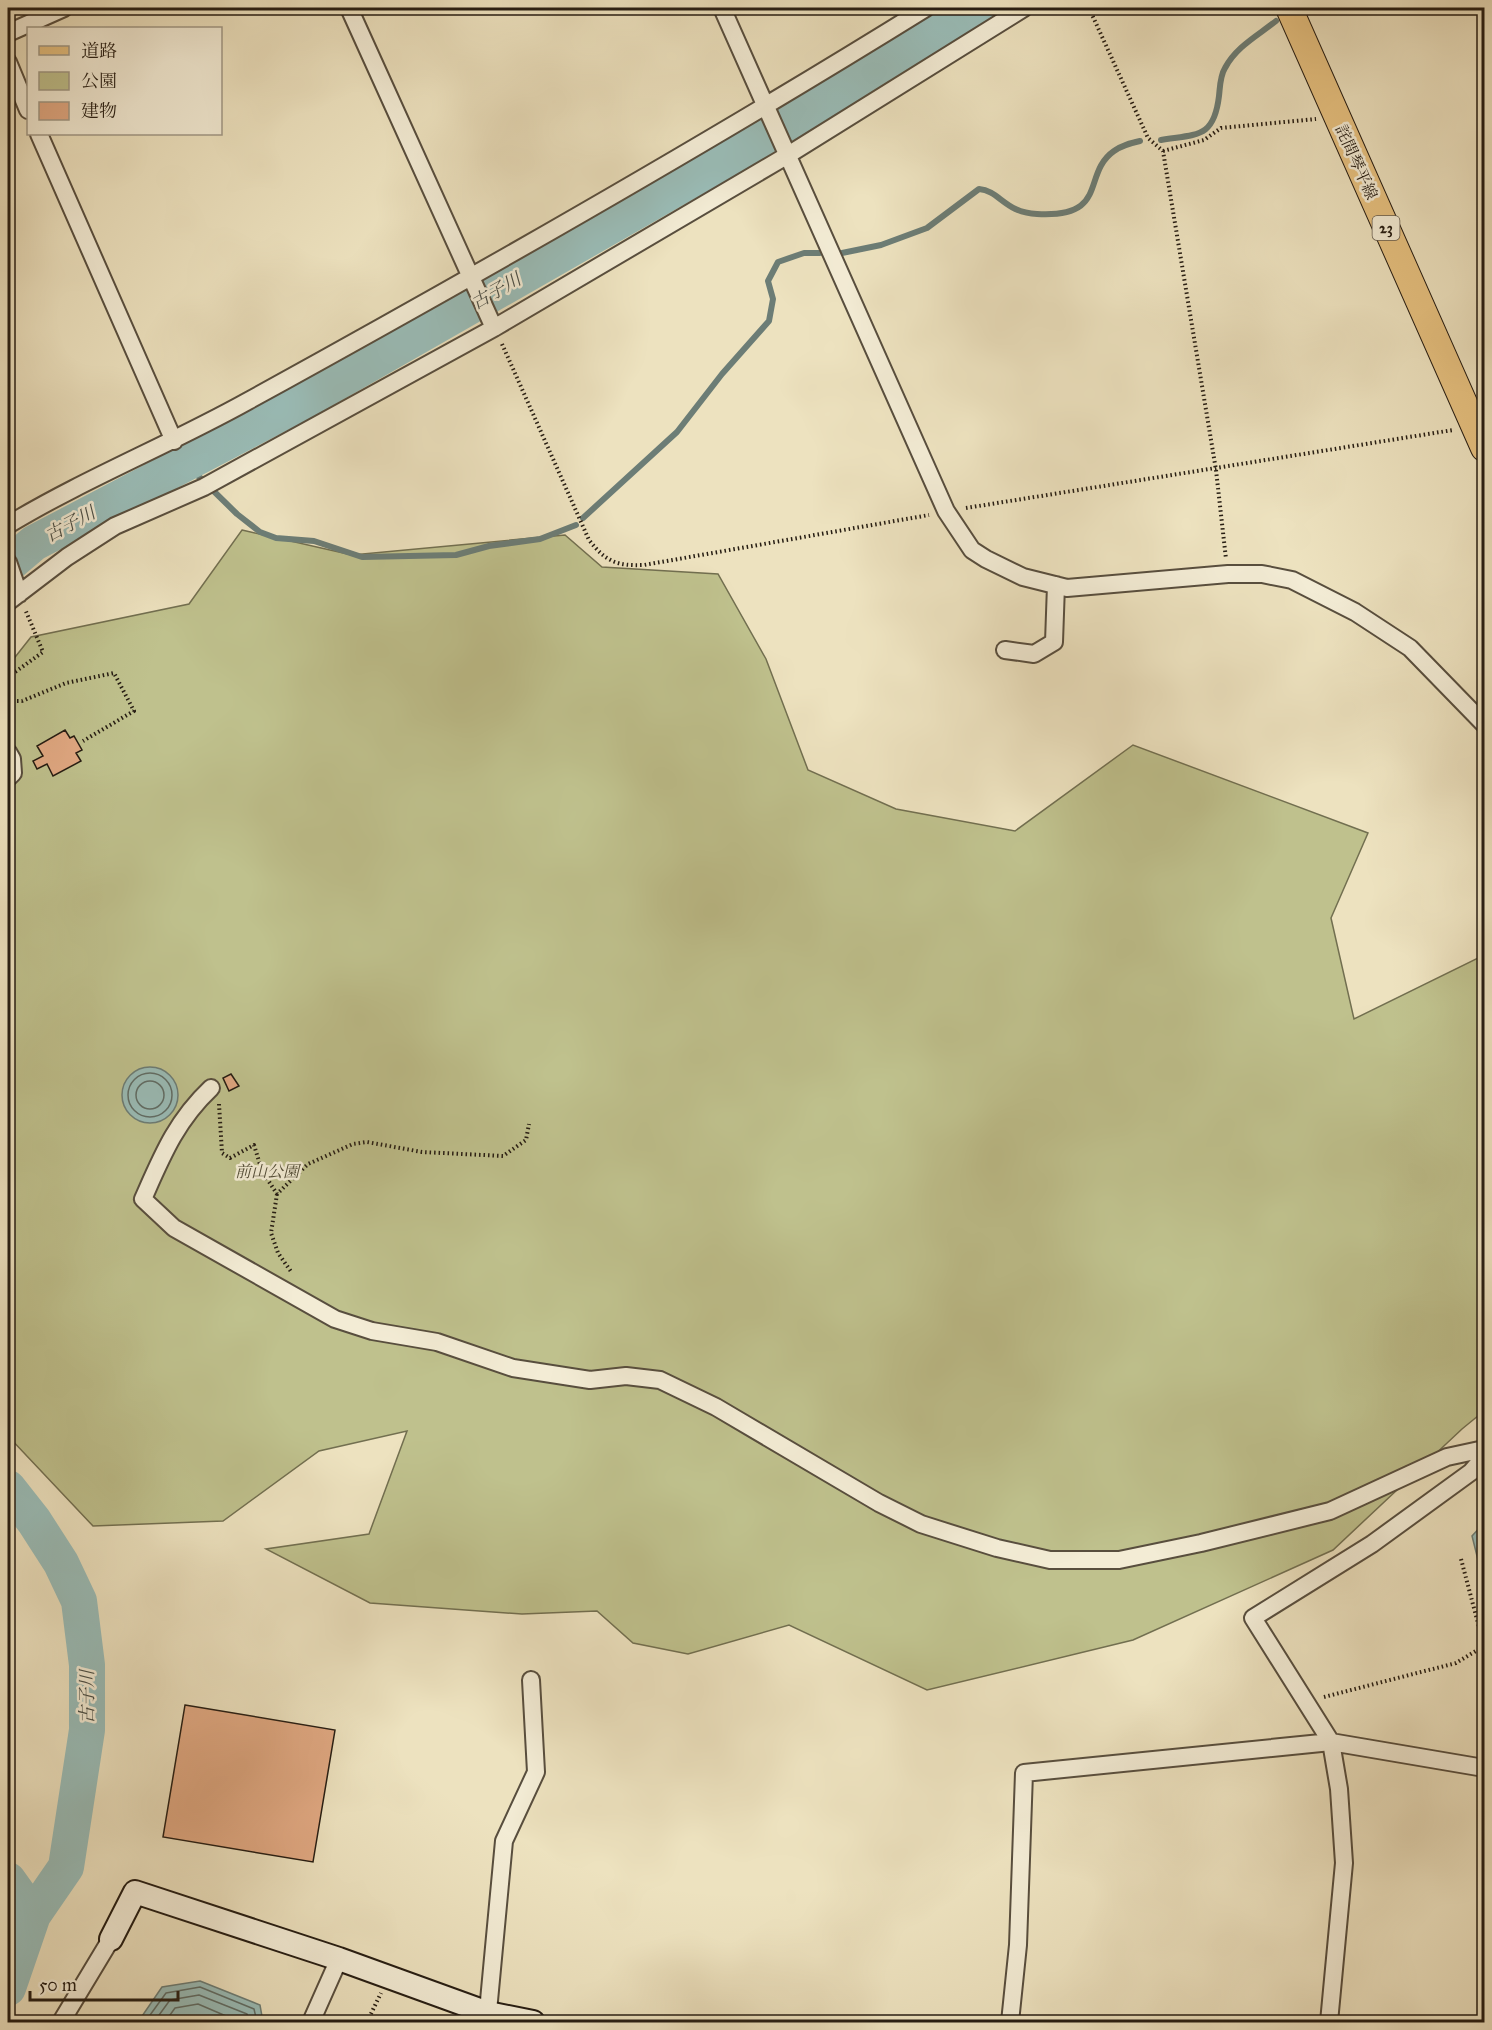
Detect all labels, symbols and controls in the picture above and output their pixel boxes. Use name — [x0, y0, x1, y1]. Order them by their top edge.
legend — [27, 27, 222, 135]
text: 道路 — [81, 40, 117, 62]
text: 公園 — [81, 70, 117, 92]
text: 建物 — [81, 100, 117, 122]
street label: 詫間琴平線 — [1332, 122, 1381, 203]
road number: 23 — [1372, 216, 1400, 240]
water label: 古子川 — [467, 267, 527, 314]
water label: 古子川 — [41, 501, 101, 546]
park label: 前山公園 — [235, 1162, 302, 1181]
water label: 古子川 — [76, 1668, 98, 1724]
scale bar — [30, 1964, 178, 2002]
text: 50 m — [39, 1974, 77, 1996]

